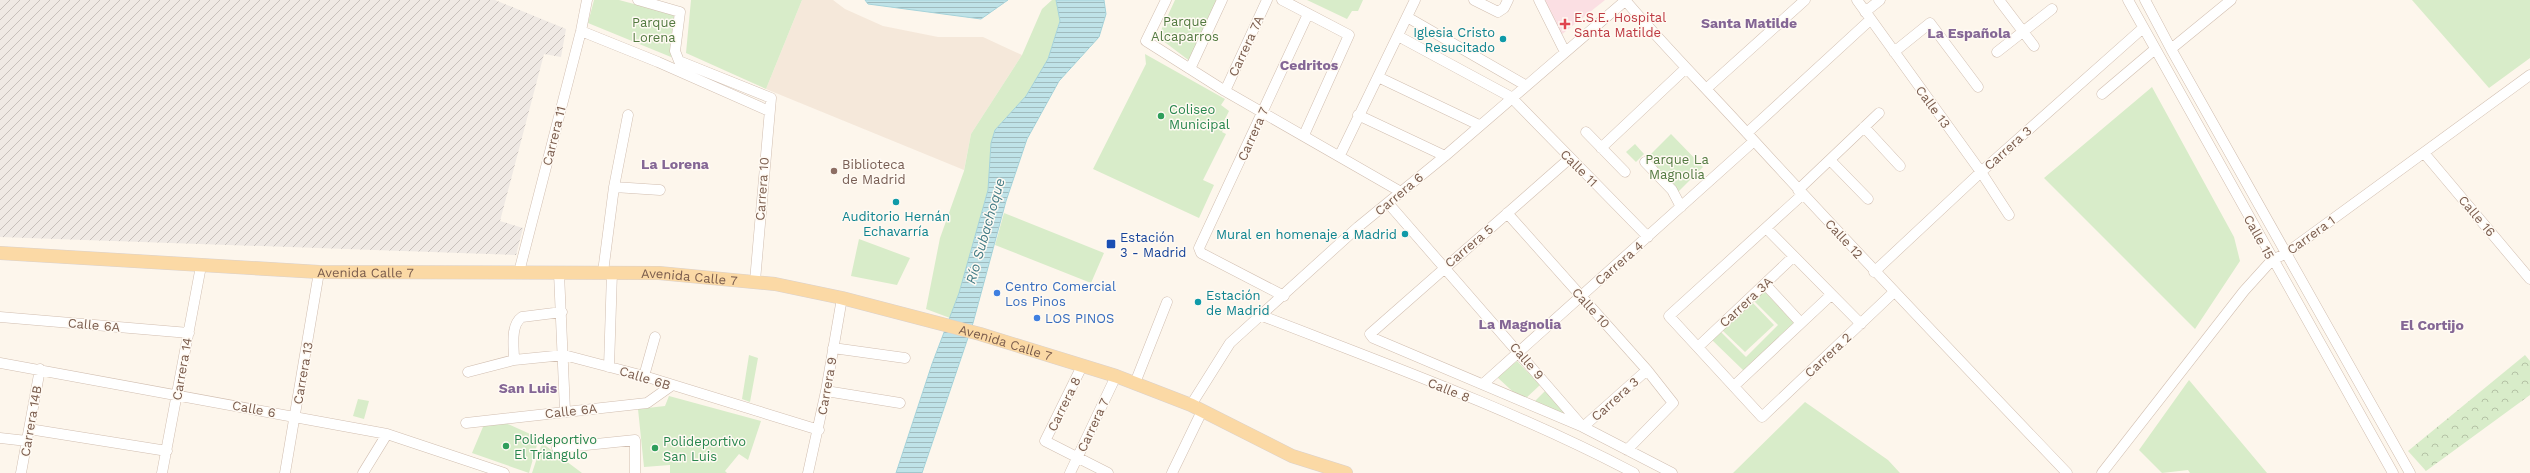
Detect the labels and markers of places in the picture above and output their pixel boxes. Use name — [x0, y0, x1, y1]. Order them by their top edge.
place label: E.S.E. Hospital Santa Matilde — [1574, 10, 1666, 40]
marker: E.S.E. Hospital Santa Matilde — [1559, 18, 1571, 30]
place label: Iglesia Cristo Resucitado — [1413, 25, 1495, 55]
marker: Iglesia Cristo Resucitado — [1498, 34, 1508, 44]
place label: Coliseo Municipal — [1169, 102, 1230, 132]
marker: Coliseo Municipal — [1156, 111, 1166, 121]
place label: Biblioteca de Madrid — [842, 157, 906, 187]
marker: Biblioteca de Madrid — [829, 166, 839, 176]
marker: Auditorio Hernán Echavarría — [891, 197, 901, 207]
place label: Auditorio Hernán Echavarría — [842, 209, 950, 239]
place label: Mural en homenaje a Madrid — [1216, 227, 1397, 242]
marker: Mural en homenaje a Madrid — [1400, 229, 1410, 239]
place label: Estación 3 - Madrid — [1120, 230, 1187, 260]
marker: Estación 3 - Madrid — [1105, 238, 1117, 250]
place label: Centro Comercial Los Pinos — [1005, 279, 1116, 309]
marker: Centro Comercial Los Pinos — [992, 288, 1002, 298]
place label: Estación de Madrid — [1206, 288, 1270, 318]
marker: Estación de Madrid — [1193, 297, 1203, 307]
place label: LOS PINOS — [1045, 311, 1114, 326]
marker: LOS PINOS — [1032, 313, 1042, 323]
place label: Polideportivo El Triangulo — [514, 432, 597, 462]
place label: Polideportivo San Luis — [663, 434, 746, 464]
marker: Polideportivo El Triangulo — [501, 441, 511, 451]
marker: Polideportivo San Luis — [650, 443, 660, 453]

